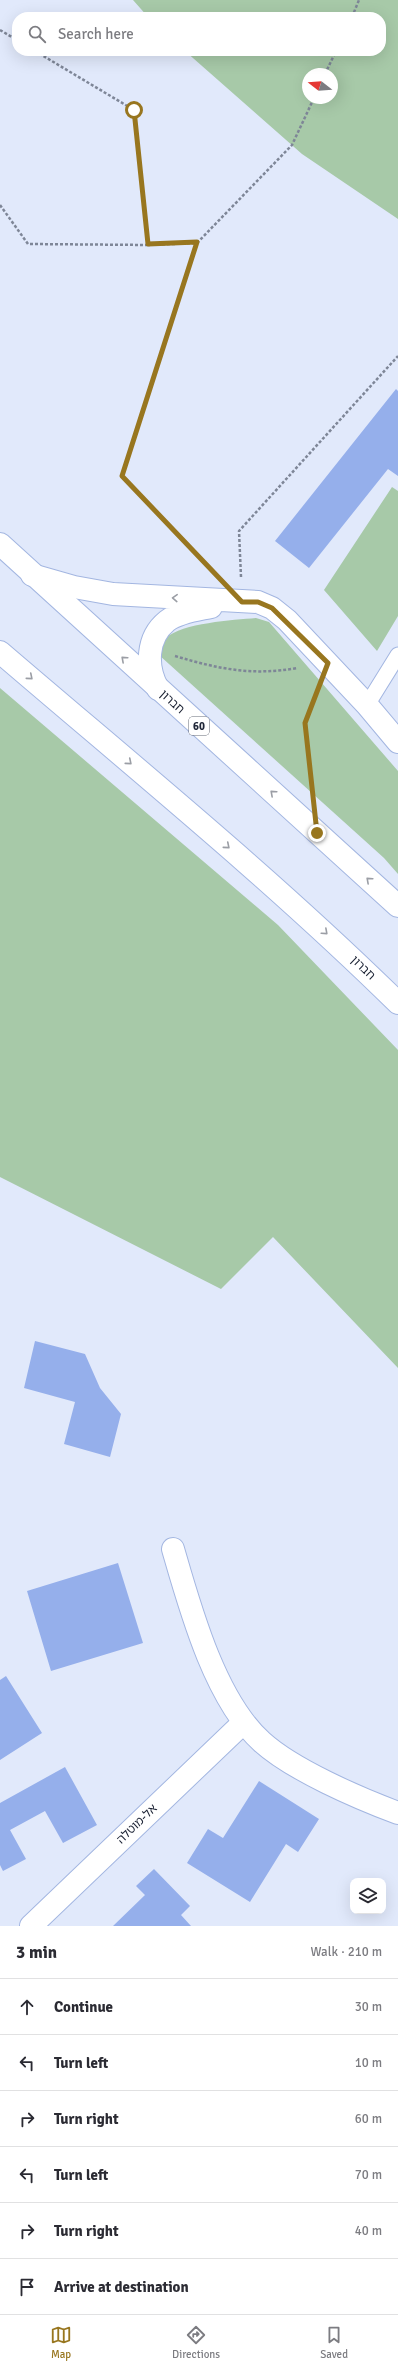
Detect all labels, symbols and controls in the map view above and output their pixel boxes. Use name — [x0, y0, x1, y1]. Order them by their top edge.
search box — [12, 12, 386, 56]
icon: search — [26, 23, 48, 45]
text: Search here — [58, 25, 134, 43]
north arrow — [302, 68, 338, 104]
route start — [125, 101, 143, 119]
one-way arrow — [172, 593, 178, 602]
one-way arrow — [122, 656, 129, 663]
one-way arrow — [25, 673, 32, 680]
street label: חברון — [156, 687, 188, 717]
road number: 60 — [189, 717, 209, 735]
one-way arrow — [124, 757, 131, 764]
one-way arrow — [270, 790, 278, 797]
route end — [308, 824, 326, 842]
one-way arrow — [223, 842, 230, 849]
one-way arrow — [366, 877, 374, 885]
one-way arrow — [320, 928, 327, 935]
street label: חברון — [348, 953, 378, 983]
street label: אל-מוטלה — [114, 1801, 161, 1847]
map controls — [350, 1878, 386, 1914]
button: layers — [350, 1878, 386, 1914]
text: 3 min — [16, 1942, 57, 1963]
text: Walk · 210 m — [311, 1944, 382, 1960]
icon: ahead — [16, 1996, 38, 2018]
text: Continue — [54, 1998, 113, 2016]
text: 30 m — [355, 1999, 382, 2015]
icon: left — [16, 2052, 38, 2074]
text: Turn left — [54, 2054, 108, 2072]
text: 10 m — [355, 2055, 382, 2071]
icon: right — [16, 2108, 38, 2130]
text: Turn right — [54, 2110, 119, 2128]
text: 60 m — [355, 2111, 382, 2127]
icon: left — [16, 2164, 38, 2186]
text: Turn left — [54, 2166, 108, 2184]
text: 70 m — [355, 2167, 382, 2183]
icon: right — [16, 2220, 38, 2242]
text: Turn right — [54, 2222, 119, 2240]
text: 40 m — [355, 2223, 382, 2239]
icon: arrive — [16, 2276, 38, 2298]
text: Arrive at destination — [54, 2278, 189, 2296]
tab: Map — [50, 2324, 72, 2361]
tab: Directions — [172, 2324, 220, 2361]
tab: Saved — [320, 2324, 348, 2361]

